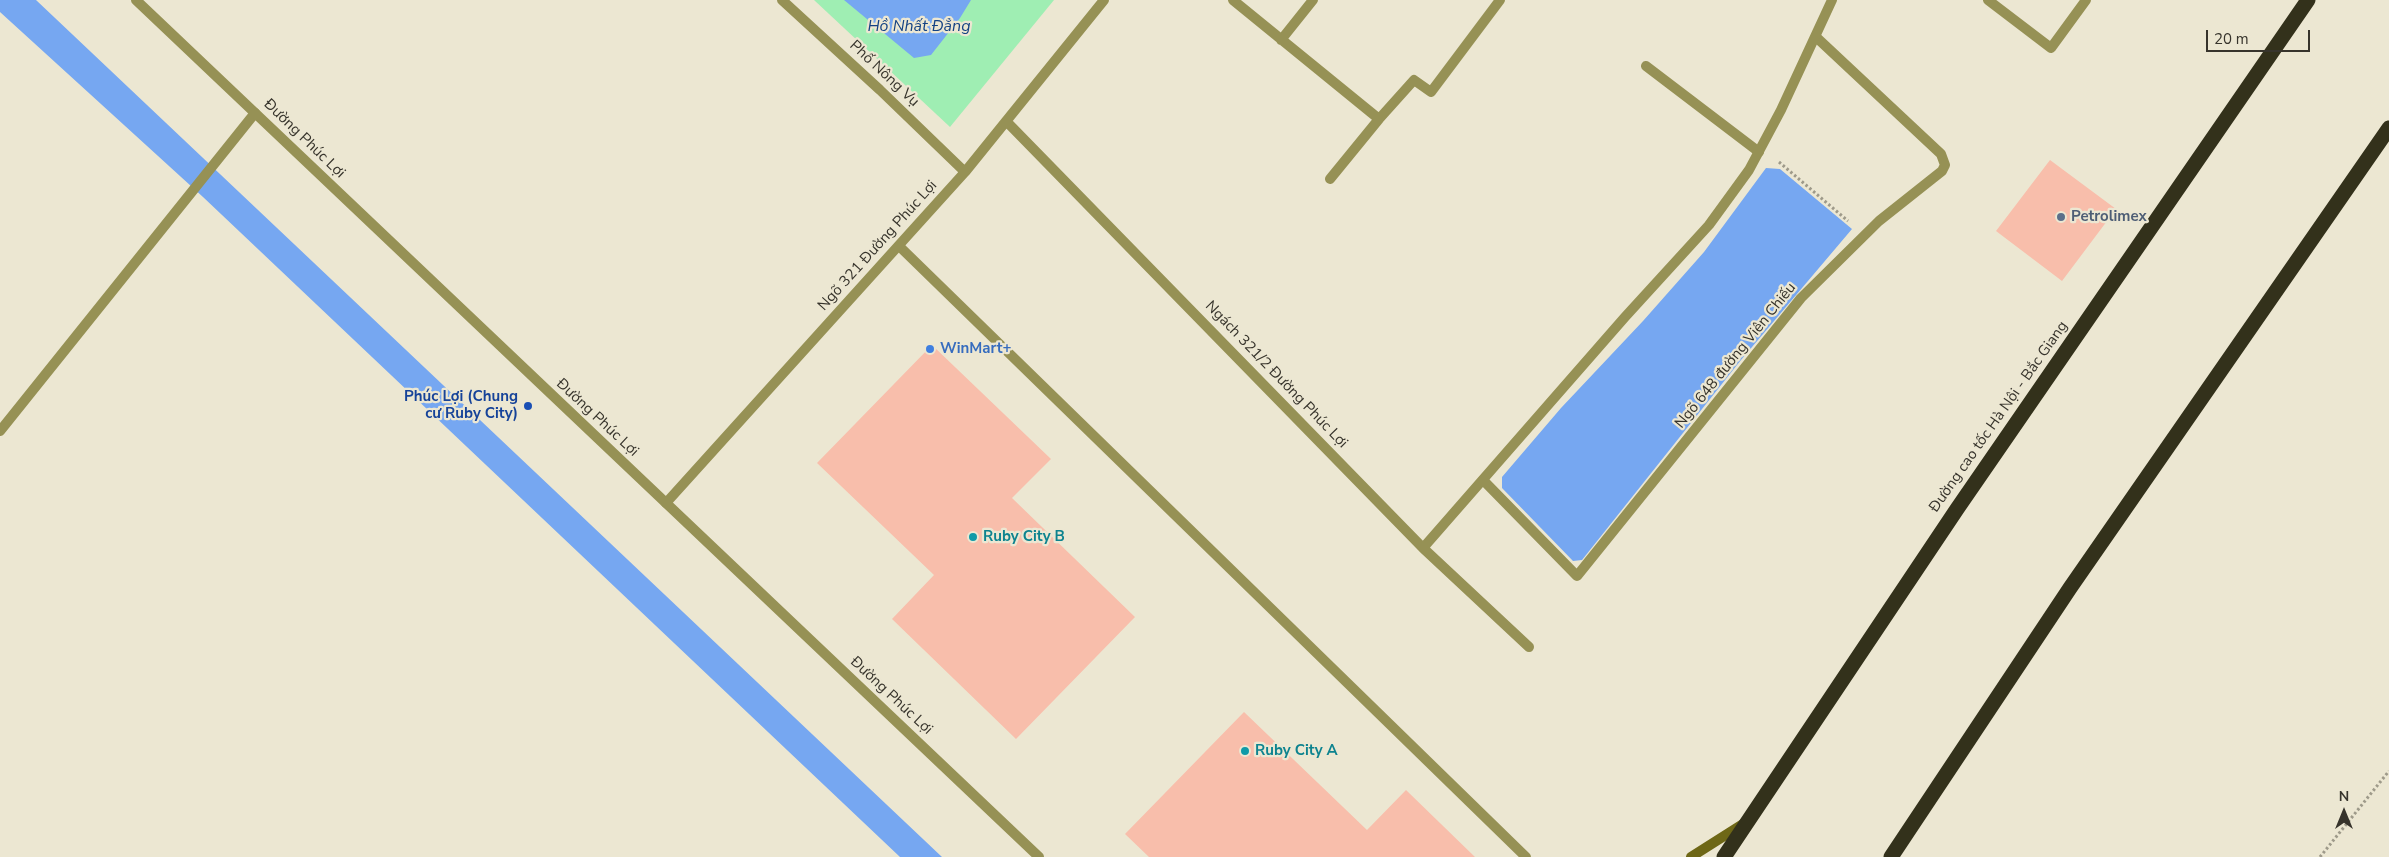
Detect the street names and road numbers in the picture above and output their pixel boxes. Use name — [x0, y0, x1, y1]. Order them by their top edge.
street label: Phố Nông Vụ — [845, 37, 923, 111]
street label: Đường Phúc Lợi — [260, 96, 348, 182]
street label: Ngõ 321 Đường Phúc Lợi — [815, 177, 941, 315]
street label: Ngõ 648 đường Viên Chiếu — [1672, 280, 1800, 432]
street label: Ngách 321/2 Đường Phúc Lợi — [1201, 298, 1351, 452]
street label: Đường cao tốc Hà Nội - Bắc Giang — [1926, 318, 2072, 516]
street label: Đường Phúc Lợi — [552, 375, 642, 461]
street label: Đường Phúc Lợi — [846, 653, 936, 739]

